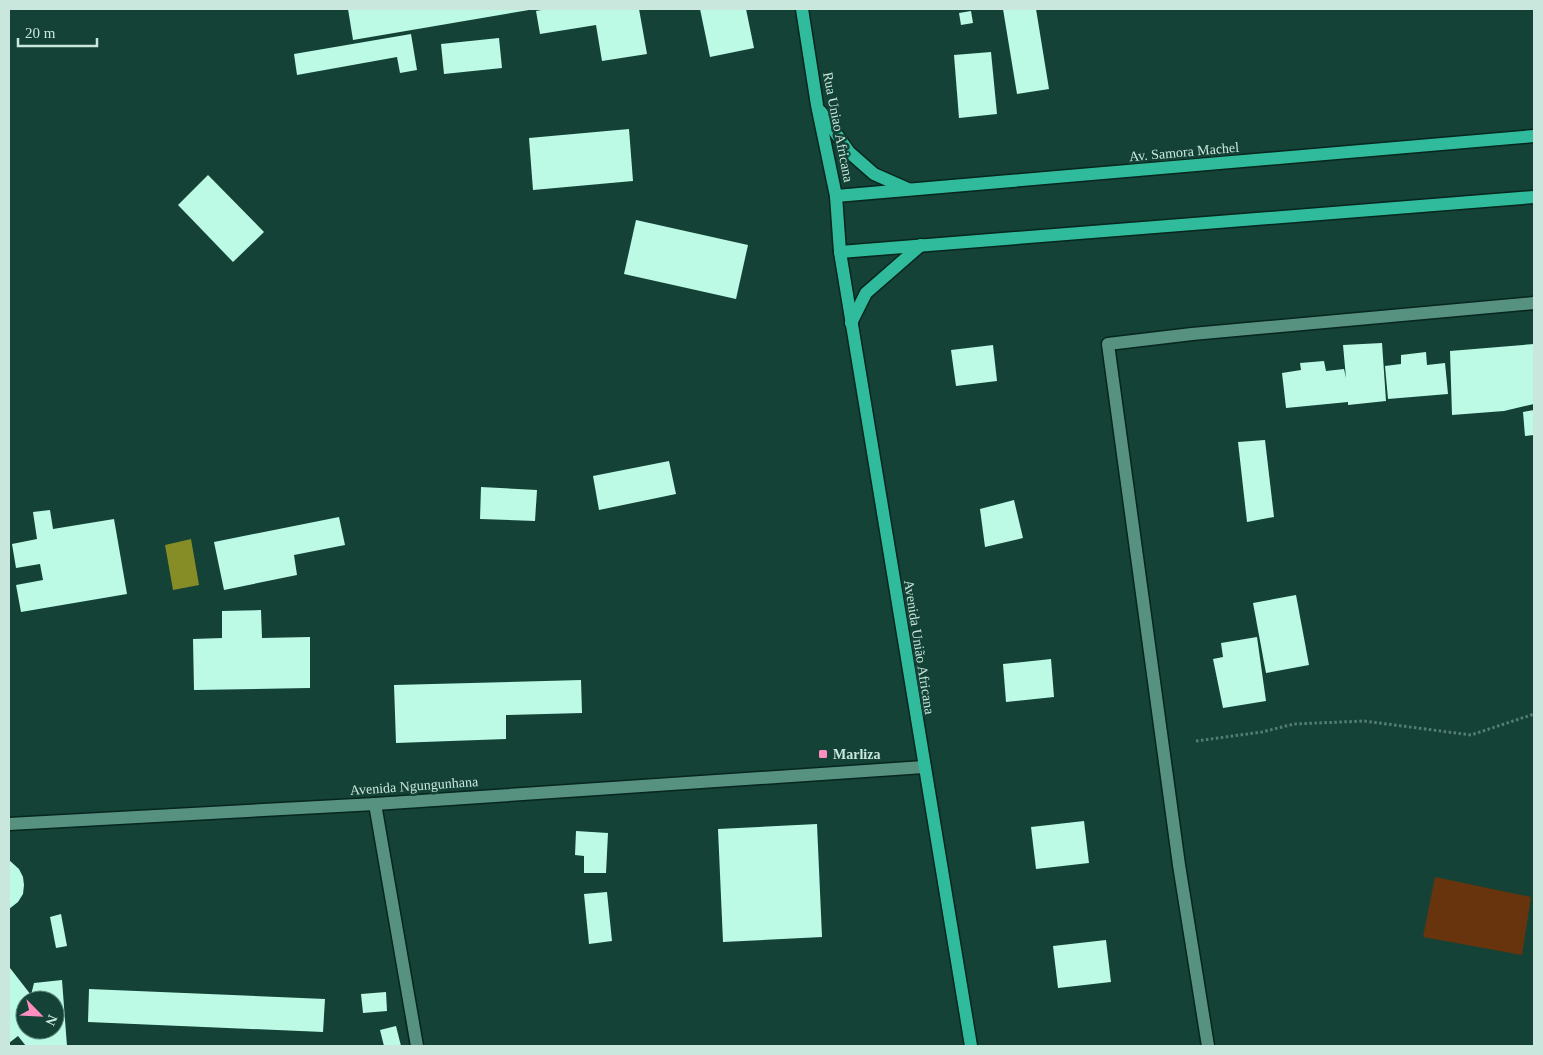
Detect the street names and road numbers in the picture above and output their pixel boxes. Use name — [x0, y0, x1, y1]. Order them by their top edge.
street label: Rua Uniao Africana — [820, 71, 856, 184]
street label: Av. Samora Machel — [1128, 140, 1240, 164]
street label: Avenida União Africana — [901, 579, 937, 716]
street label: Avenida Ngungunhana — [349, 774, 479, 798]

